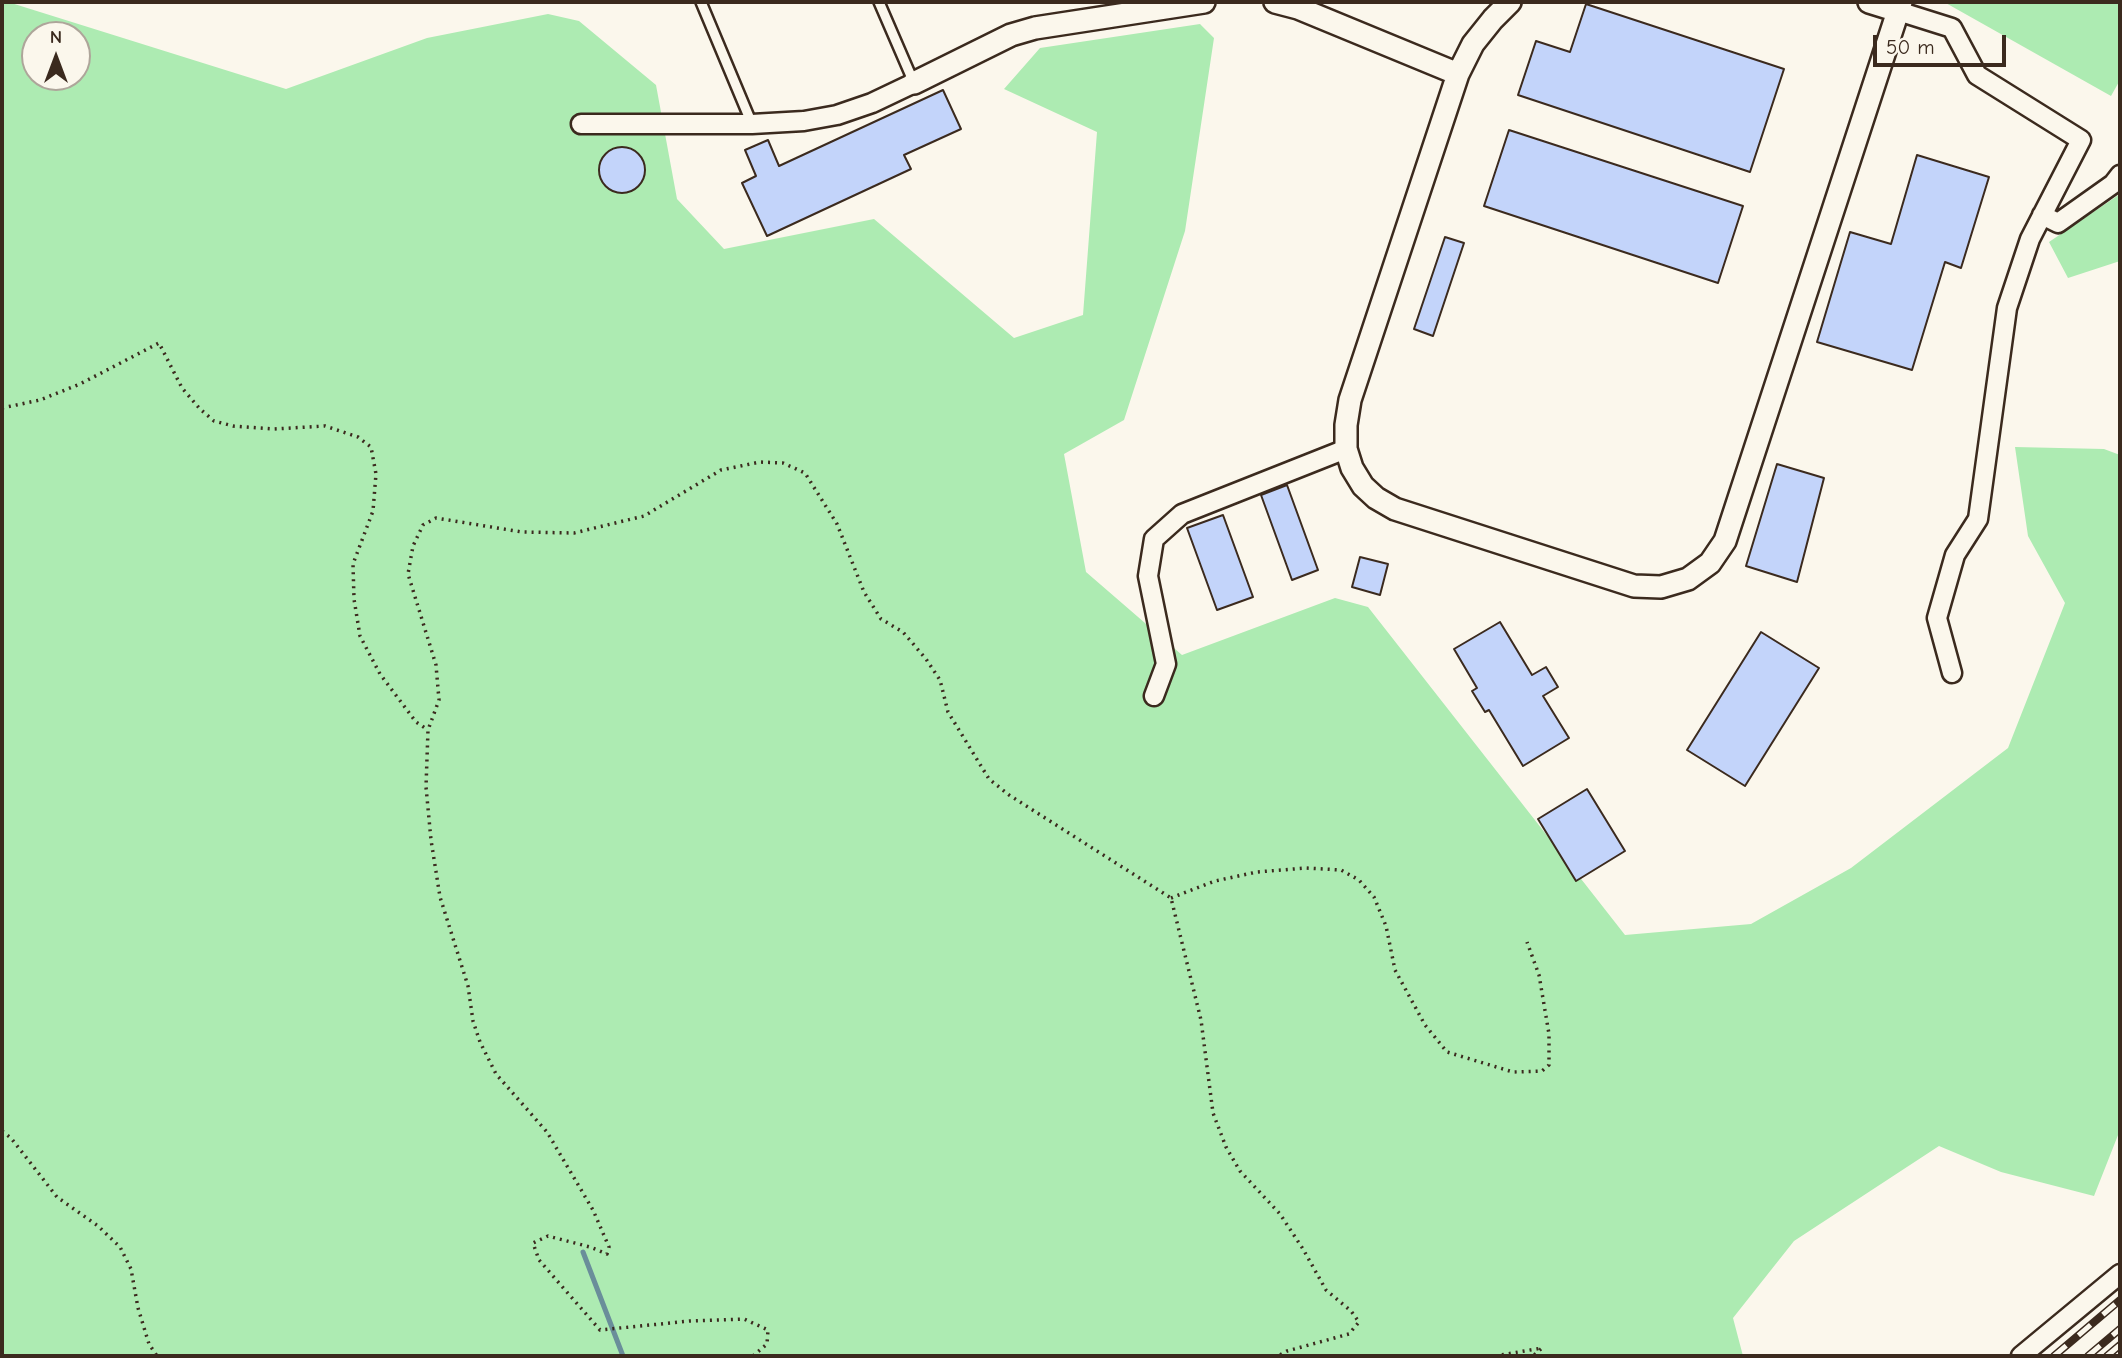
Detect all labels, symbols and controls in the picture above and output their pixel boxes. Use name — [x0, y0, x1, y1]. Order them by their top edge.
north arrow — [21, 21, 91, 91]
scale bar — [1877, 21, 2010, 65]
text: N — [50, 26, 62, 48]
text: 50 m — [1886, 35, 1935, 59]

